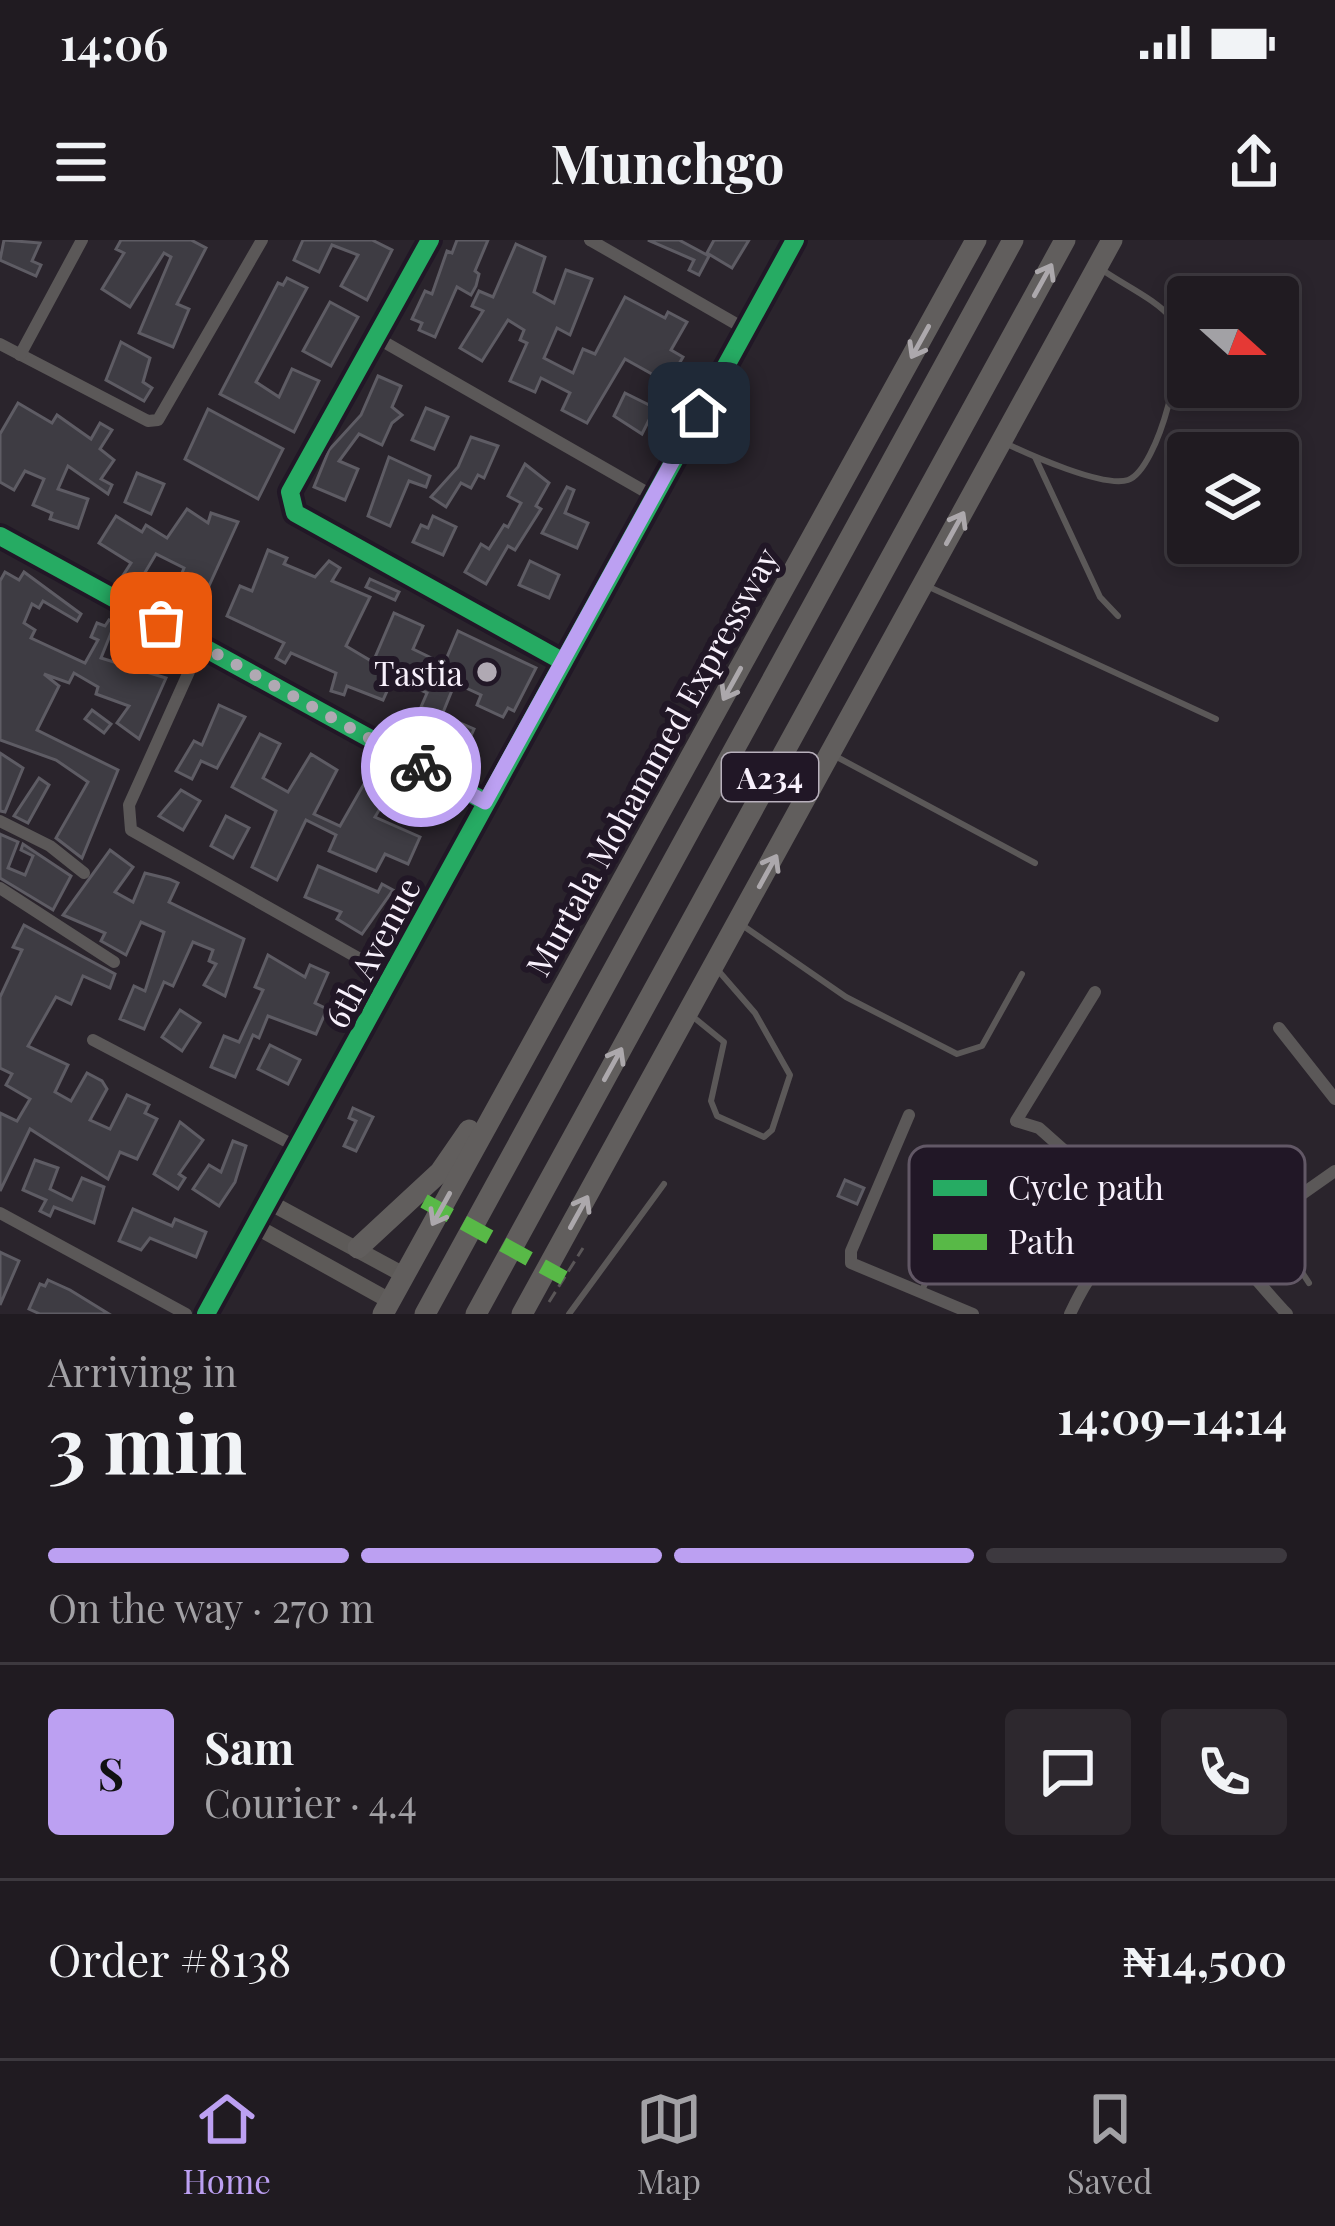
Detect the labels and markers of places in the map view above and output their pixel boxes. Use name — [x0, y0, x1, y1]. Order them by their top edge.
pin — [648, 362, 750, 464]
pin — [110, 572, 212, 674]
place label: Tastia — [374, 650, 464, 694]
marker: Tastia — [474, 659, 500, 685]

